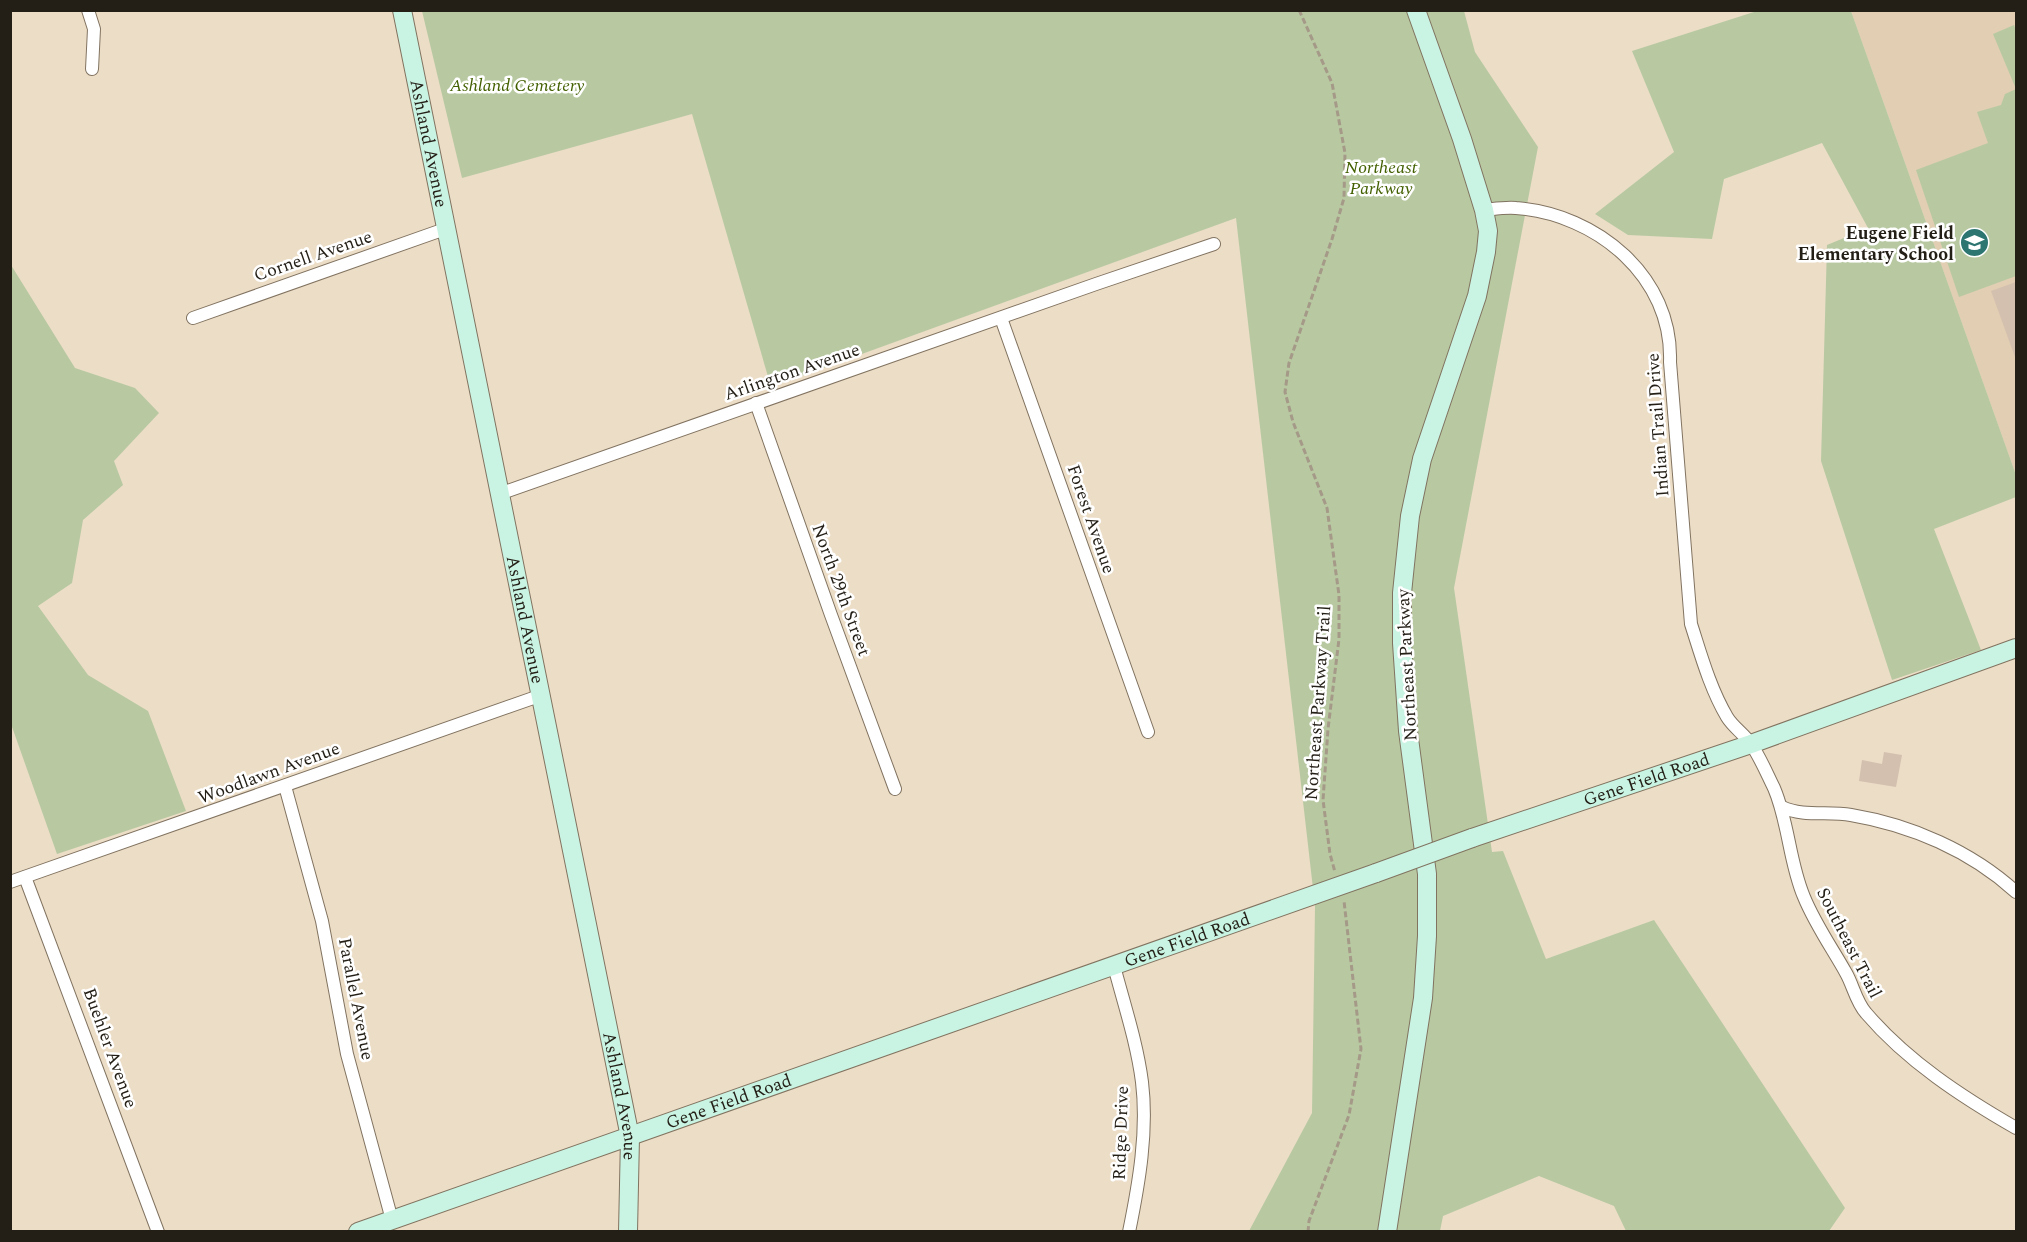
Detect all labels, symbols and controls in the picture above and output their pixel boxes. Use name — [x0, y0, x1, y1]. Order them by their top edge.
park label: Ashland Cemetery — [449, 72, 584, 99]
street label: Ashland Avenue — [403, 77, 455, 210]
park label: Northeast Parkway — [1345, 154, 1418, 202]
place label: Eugene Field Elementary School — [1797, 220, 1955, 268]
street label: Cornell Avenue — [250, 223, 376, 289]
school or university icon: Eugene Field Elementary School — [1959, 227, 1991, 259]
street label: Arlington Avenue — [720, 336, 864, 408]
street label: Indian Trail Drive — [1640, 352, 1676, 498]
street label: Forest Avenue — [1060, 461, 1122, 577]
street label: North 29th Street — [805, 520, 877, 660]
street label: Ashland Avenue — [499, 553, 551, 686]
street label: Northeast Parkway — [1389, 587, 1424, 742]
street label: Northeast Parkway Trail — [1298, 605, 1338, 801]
street label: Woodlawn Avenue — [194, 735, 344, 811]
street label: Gene Field Road — [1580, 745, 1713, 813]
street label: Southeast Trail — [1809, 883, 1889, 1003]
street label: Gene Field Road — [1120, 905, 1254, 974]
street label: Parallel Avenue — [331, 935, 381, 1063]
street label: Buehler Avenue — [76, 984, 144, 1112]
street label: Ashland Avenue — [596, 1030, 644, 1161]
street label: Gene Field Road — [662, 1067, 795, 1136]
street label: Ridge Drive — [1106, 1085, 1136, 1181]

